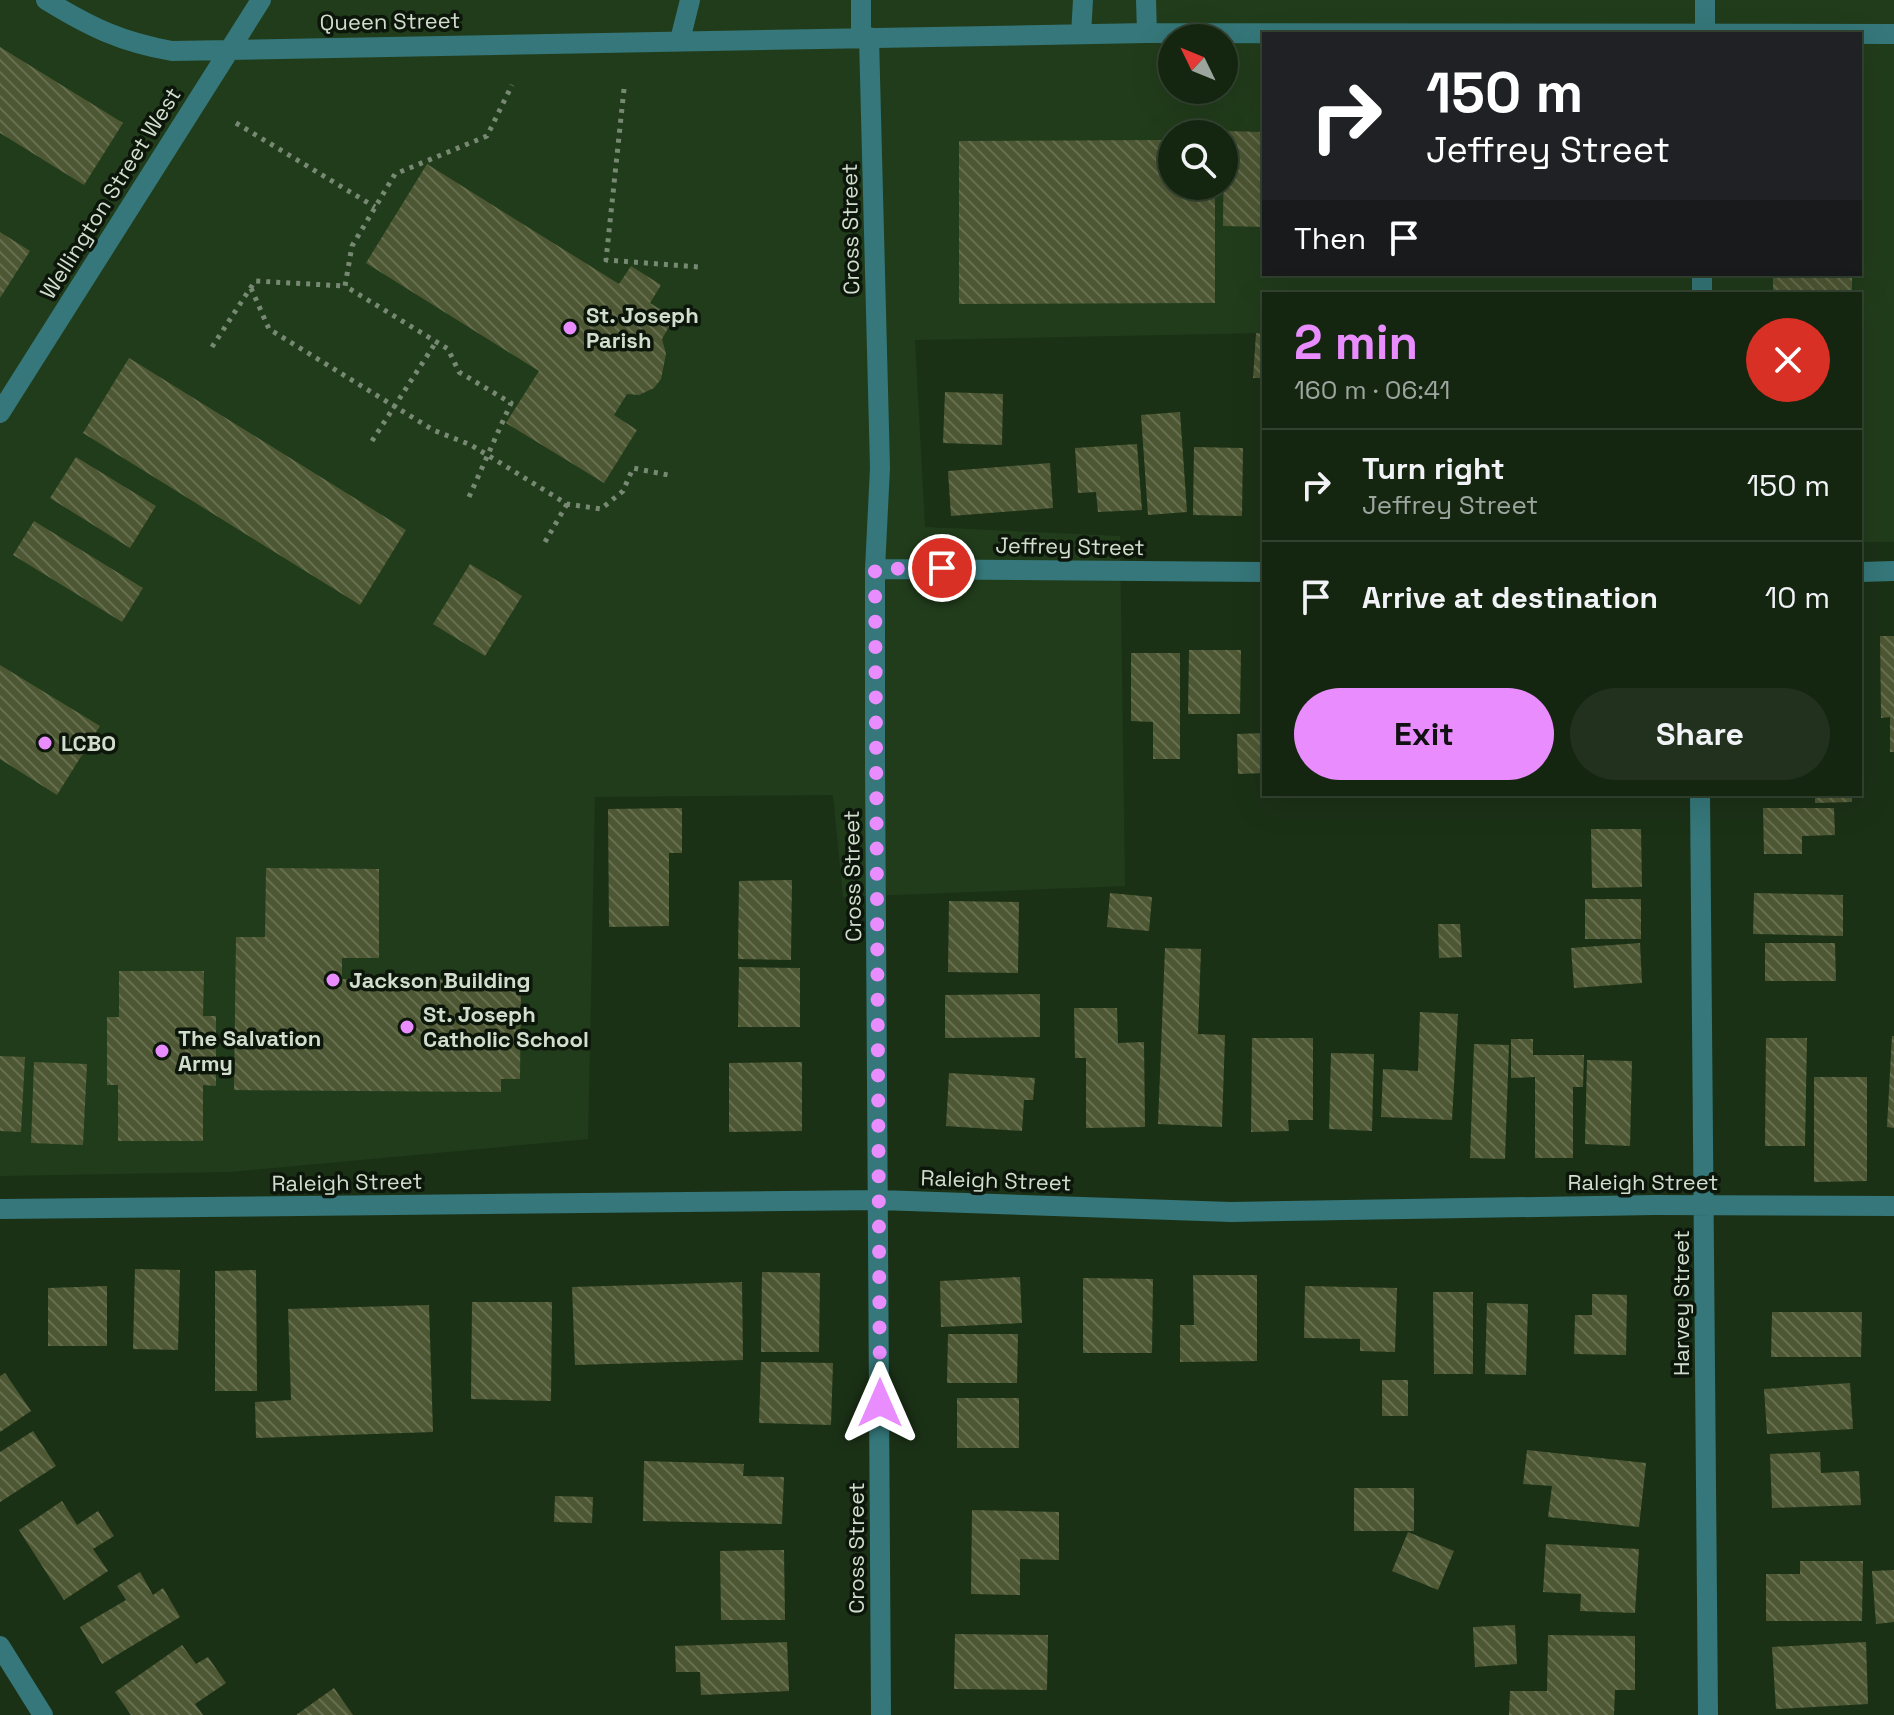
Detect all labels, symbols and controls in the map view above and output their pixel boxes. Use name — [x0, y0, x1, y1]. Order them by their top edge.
street label: Queen Street — [319, 6, 461, 36]
north arrow — [1158, 24, 1238, 104]
map controls — [1158, 24, 1238, 200]
text: 150 m — [1426, 57, 1583, 128]
icon: right — [1294, 64, 1398, 168]
street label: Wellington Street West — [33, 82, 187, 304]
button: search — [1158, 120, 1238, 200]
text: Jeffrey Street — [1426, 127, 1670, 173]
street label: Cross Street — [835, 163, 865, 295]
icon: arrive — [1382, 216, 1426, 260]
text: Then — [1294, 219, 1366, 258]
place label: St. Joseph Parish — [586, 301, 699, 354]
text: 2 min — [1294, 312, 1418, 373]
button: close — [1746, 318, 1830, 402]
marker: St. Joseph Parish — [561, 319, 579, 337]
text: 160 m · 06:41 — [1294, 373, 1450, 407]
text: Turn right — [1362, 449, 1505, 488]
icon: right — [1294, 463, 1338, 507]
text: 150 m — [1747, 466, 1830, 505]
text: Jeffrey Street — [1362, 488, 1538, 522]
street label: Jeffrey Street — [995, 531, 1145, 561]
pin — [908, 534, 976, 602]
icon: arrive — [920, 546, 964, 590]
icon: arrive — [1294, 575, 1338, 619]
text: Arrive at destination — [1362, 578, 1658, 617]
text: 10 m — [1765, 578, 1830, 617]
button: Exit — [1294, 688, 1554, 780]
button: Share — [1570, 688, 1830, 780]
place label: LCBO — [61, 729, 116, 757]
marker: LCBO — [36, 734, 54, 752]
street label: Cross Street — [837, 810, 867, 942]
place label: Jackson Building — [349, 966, 531, 994]
marker: Jackson Building — [324, 971, 342, 989]
place label: St. Joseph Catholic School — [423, 1000, 589, 1053]
marker: St. Joseph Catholic School — [398, 1018, 416, 1036]
place label: The Salvation Army — [178, 1024, 321, 1077]
marker: The Salvation Army — [153, 1042, 171, 1060]
street label: Raleigh Street — [920, 1163, 1072, 1197]
street label: Raleigh Street — [271, 1167, 423, 1197]
street label: Raleigh Street — [1568, 1168, 1718, 1196]
street label: Harvey Street — [1667, 1230, 1695, 1376]
position arrow — [838, 1361, 922, 1445]
street label: Cross Street — [842, 1482, 870, 1614]

